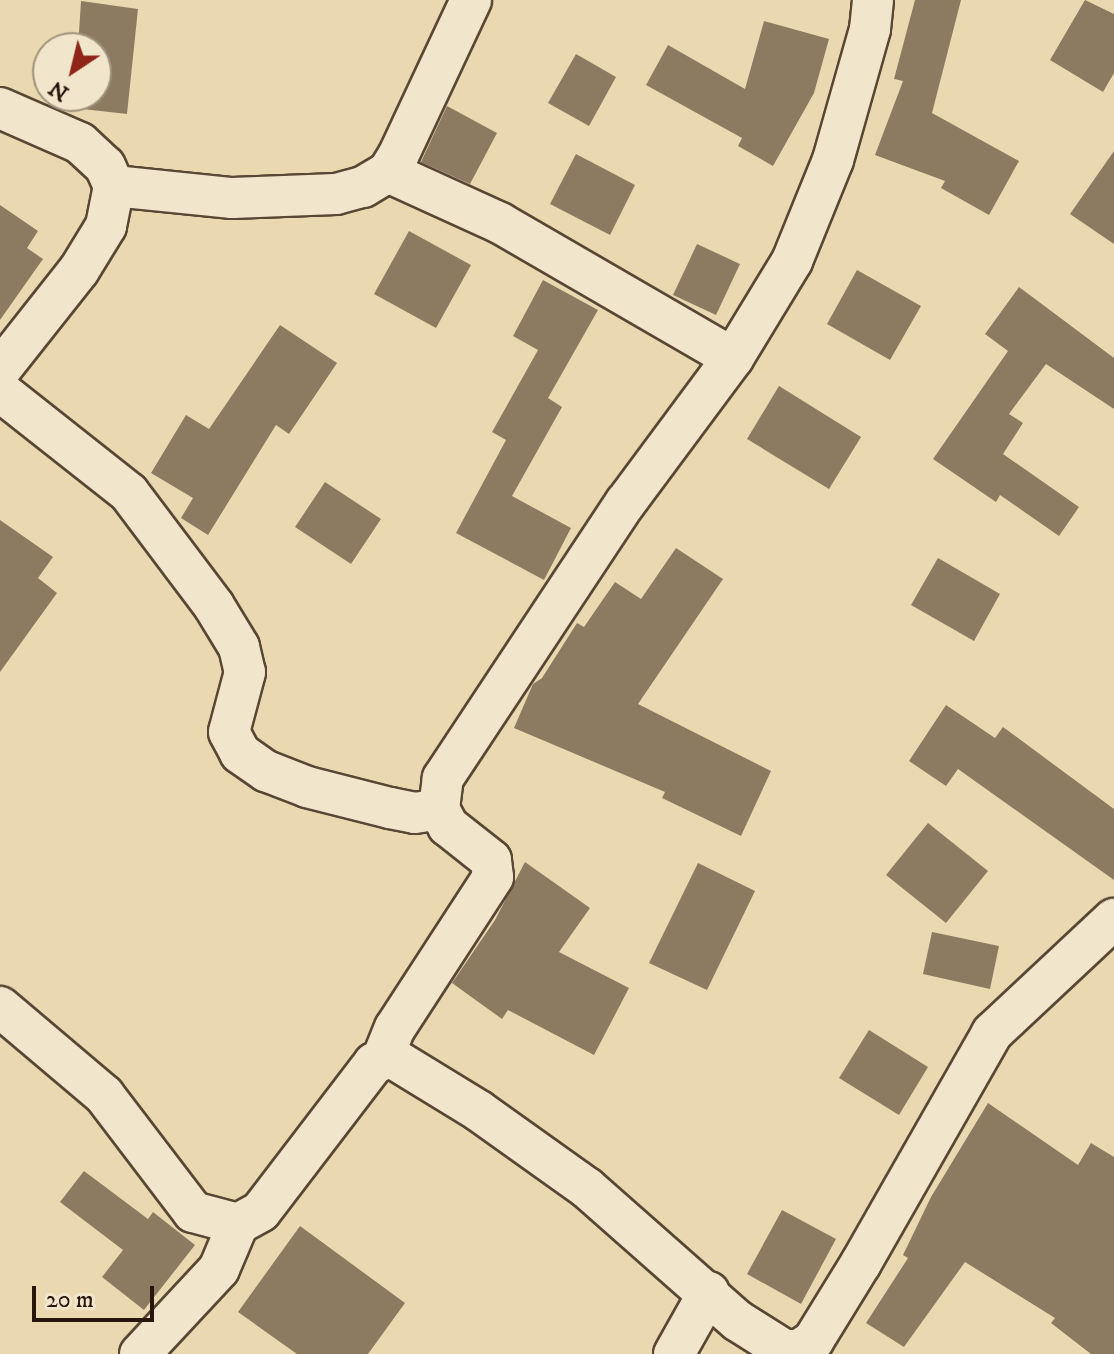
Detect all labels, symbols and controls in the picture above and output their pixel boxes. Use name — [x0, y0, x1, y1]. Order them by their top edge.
north arrow — [32, 32, 112, 112]
text: N — [44, 74, 74, 107]
scale bar — [36, 1270, 158, 1320]
text: 20 m — [46, 1285, 94, 1315]

